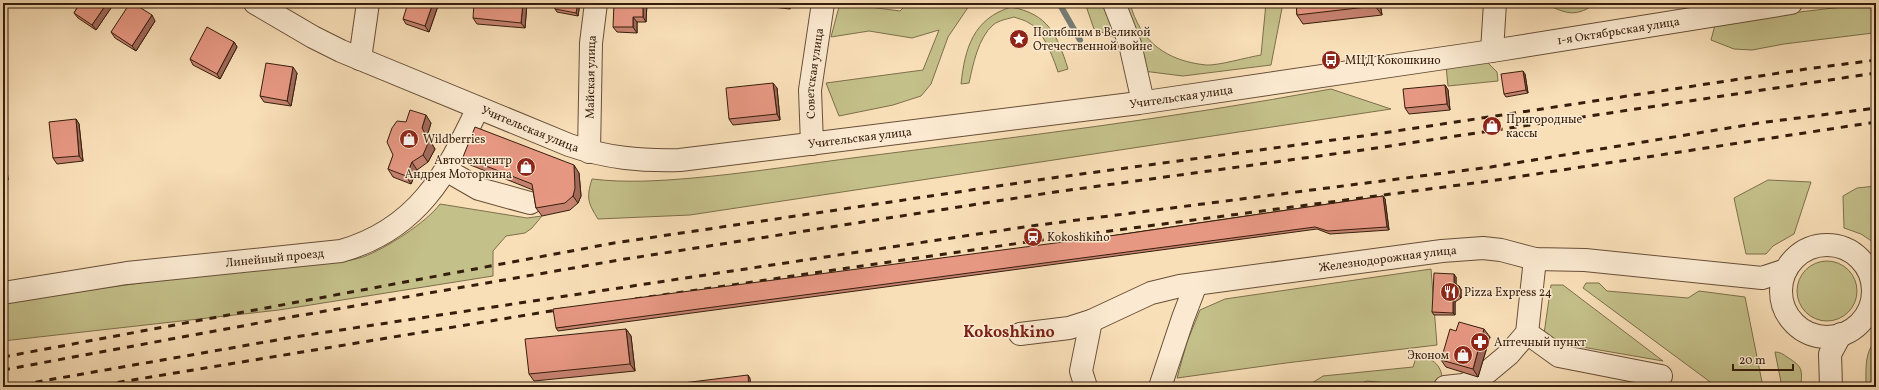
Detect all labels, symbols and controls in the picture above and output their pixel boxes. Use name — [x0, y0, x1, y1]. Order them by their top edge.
street label: 1-я Октябрьская улица — [1556, 14, 1681, 49]
place label: Погибшим в Великой Отечественной войне — [1033, 25, 1153, 55]
street label: Советская улица — [803, 27, 828, 119]
place icon: Погибшим в Великой Отечественной войне — [1008, 28, 1030, 50]
street label: Майская улица — [583, 34, 601, 119]
bus stop icon: МЦД Кокошкино — [1320, 49, 1342, 71]
place label: МЦД Кокошкино — [1345, 53, 1441, 69]
street label: Учительская улица — [1129, 82, 1234, 113]
street label: Учительская улица — [478, 103, 581, 157]
place label: Пригородные кассы — [1506, 112, 1582, 142]
shop icon: Пригородные кассы — [1481, 115, 1503, 137]
street label: Учительская улица — [807, 124, 913, 153]
shop icon: Wildberries — [398, 128, 420, 150]
place label: Wildberries — [423, 132, 485, 148]
place label: Автотехцентр Андрея Моторкина — [405, 153, 512, 183]
shop icon: Автотехцентр Андрея Моторкина — [515, 156, 537, 178]
station icon: Kokoshkino — [1022, 226, 1044, 248]
place label: Kokoshkino — [1047, 230, 1110, 246]
street label: Железнодорожная улица — [1318, 243, 1457, 276]
street label: Линейный проезд — [225, 246, 325, 272]
restaurant icon: Pizza Express 24 — [1439, 281, 1461, 303]
place label: Pizza Express 24 — [1464, 285, 1552, 301]
district label: Kokoshkino — [963, 322, 1055, 344]
pharmacy icon: Аптечный пункт — [1469, 331, 1491, 353]
place label: Аптечный пункт — [1494, 335, 1586, 351]
shop icon: Эконом — [1452, 344, 1474, 366]
scale bar — [1733, 346, 1793, 372]
place label: Эконом — [1407, 348, 1449, 364]
text: 20 m — [1739, 353, 1766, 369]

